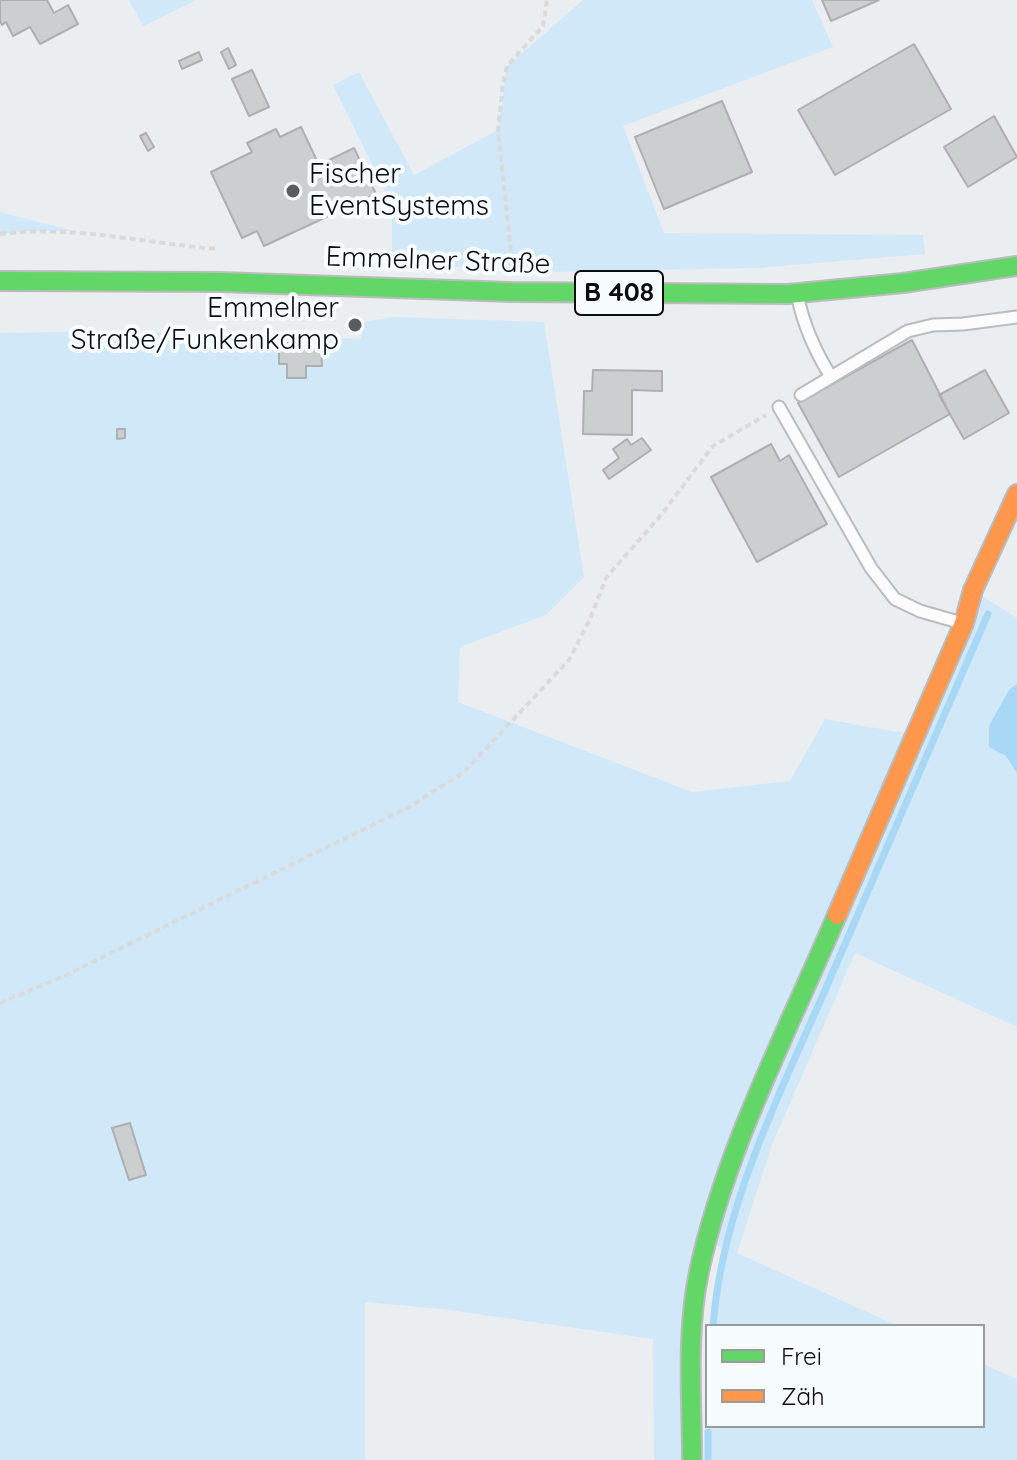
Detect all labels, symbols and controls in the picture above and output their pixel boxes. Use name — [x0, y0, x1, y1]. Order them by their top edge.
place label: Fischer EventSystems — [309, 158, 489, 224]
marker: Fischer EventSystems — [284, 182, 302, 200]
street label: Emmelner Straße — [325, 240, 551, 282]
road number: B 408 — [575, 271, 663, 315]
place label: Emmelner Straße/Funkenkamp — [71, 292, 339, 358]
marker: Emmelner Straße/Funkenkamp — [346, 316, 364, 334]
legend — [705, 1324, 985, 1428]
text: Frei — [781, 1341, 822, 1371]
text: Zäh — [781, 1381, 825, 1411]

